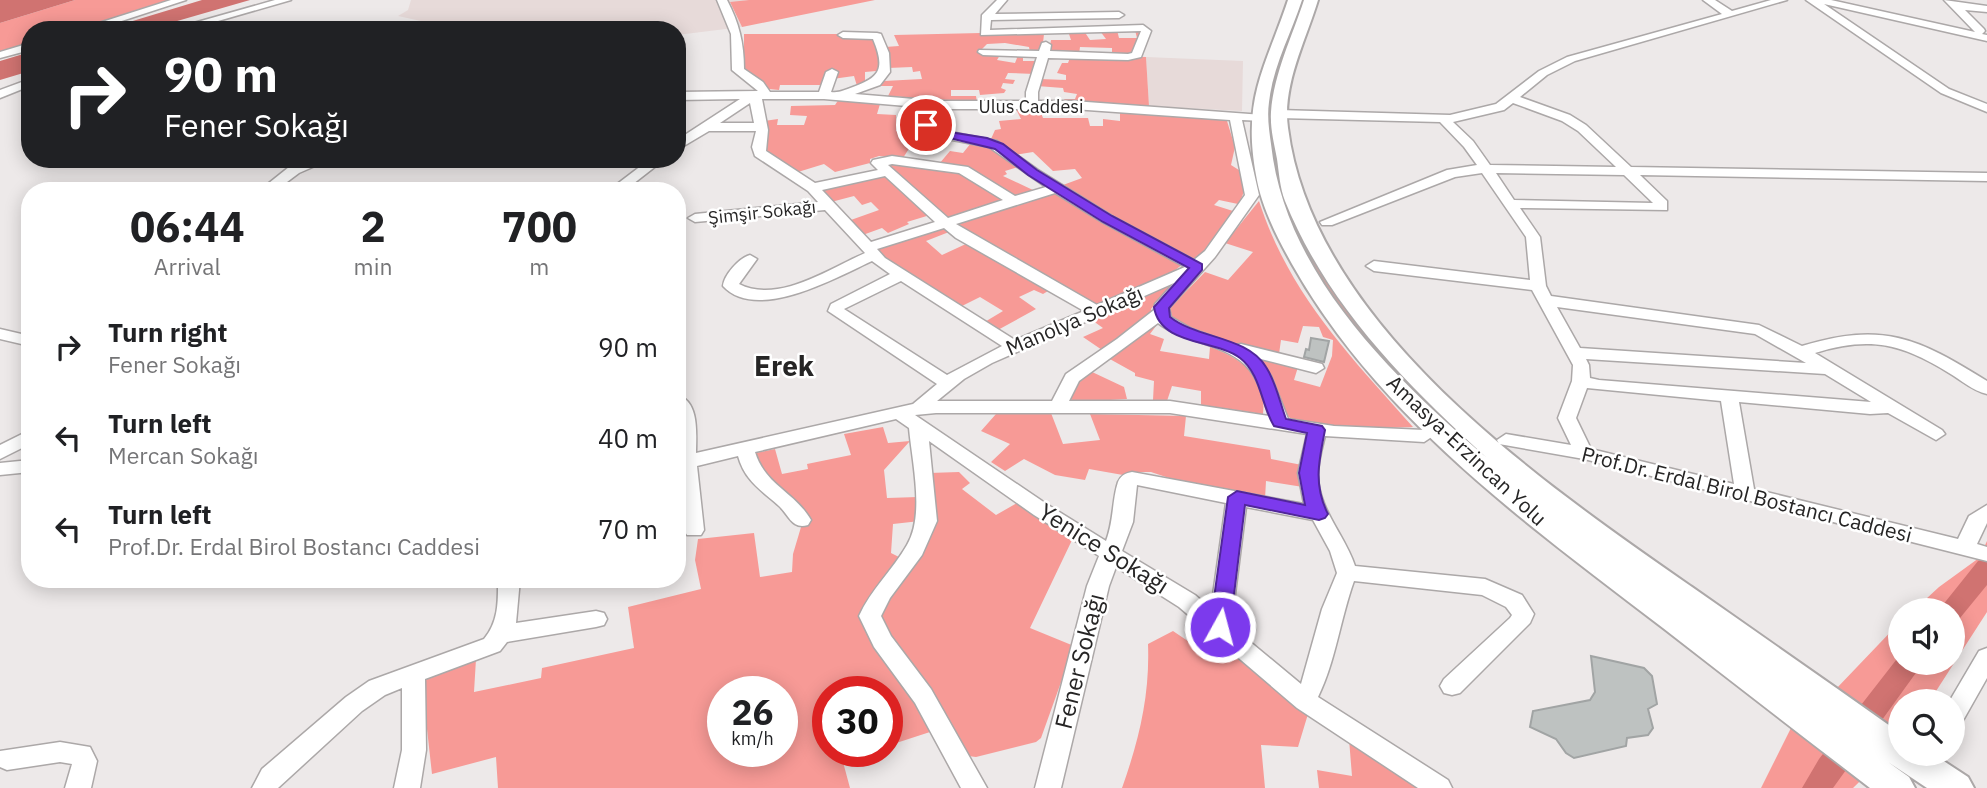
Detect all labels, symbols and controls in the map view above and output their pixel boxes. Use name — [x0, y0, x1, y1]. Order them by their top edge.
text: 90 m — [164, 42, 278, 105]
icon: right — [49, 49, 140, 140]
pin — [896, 95, 956, 155]
street label: Ulus Caddesi — [978, 95, 1084, 118]
text: Fener Sokağı — [164, 104, 349, 146]
icon: arrive — [907, 106, 945, 144]
street label: Şimşir Sokağı — [707, 195, 817, 229]
text: 06:44 — [130, 199, 245, 254]
text: 2 — [360, 199, 386, 254]
text: 700 — [501, 199, 577, 254]
text: Arrival — [154, 251, 221, 281]
text: min — [354, 251, 392, 281]
text: m — [529, 251, 549, 281]
street label: Manolya Sokağı — [1001, 279, 1147, 361]
text: Turn right — [108, 315, 227, 349]
icon: right — [49, 328, 87, 366]
text: 90 m — [598, 330, 658, 364]
district label: Erek — [754, 347, 815, 384]
text: Fener Sokağı — [108, 349, 241, 379]
street label: Amasya-Erzincan Yolu — [1381, 369, 1553, 531]
text: Turn left — [108, 406, 211, 440]
icon: left — [49, 419, 87, 457]
text: 40 m — [598, 421, 658, 455]
street label: Prof.Dr. Erdal Birol Bostancı Caddesi — [1579, 439, 1915, 549]
text: Mercan Sokağı — [108, 440, 258, 470]
street label: Yenice Sokağı — [1033, 495, 1175, 601]
text: Turn left — [108, 497, 211, 531]
icon: left — [49, 510, 87, 548]
text: 70 m — [598, 512, 658, 546]
text: Prof.Dr. Erdal Birol Bostancı Caddesi — [108, 531, 480, 561]
street label: Fener Sokağı — [1047, 590, 1111, 732]
position arrow — [1183, 590, 1257, 664]
map controls — [1888, 598, 1965, 766]
button: sound — [1888, 598, 1965, 675]
speed limit sign: 30 — [812, 676, 903, 767]
text: 26 — [731, 689, 774, 735]
button: search — [1888, 689, 1965, 766]
text: km/h — [731, 727, 774, 750]

